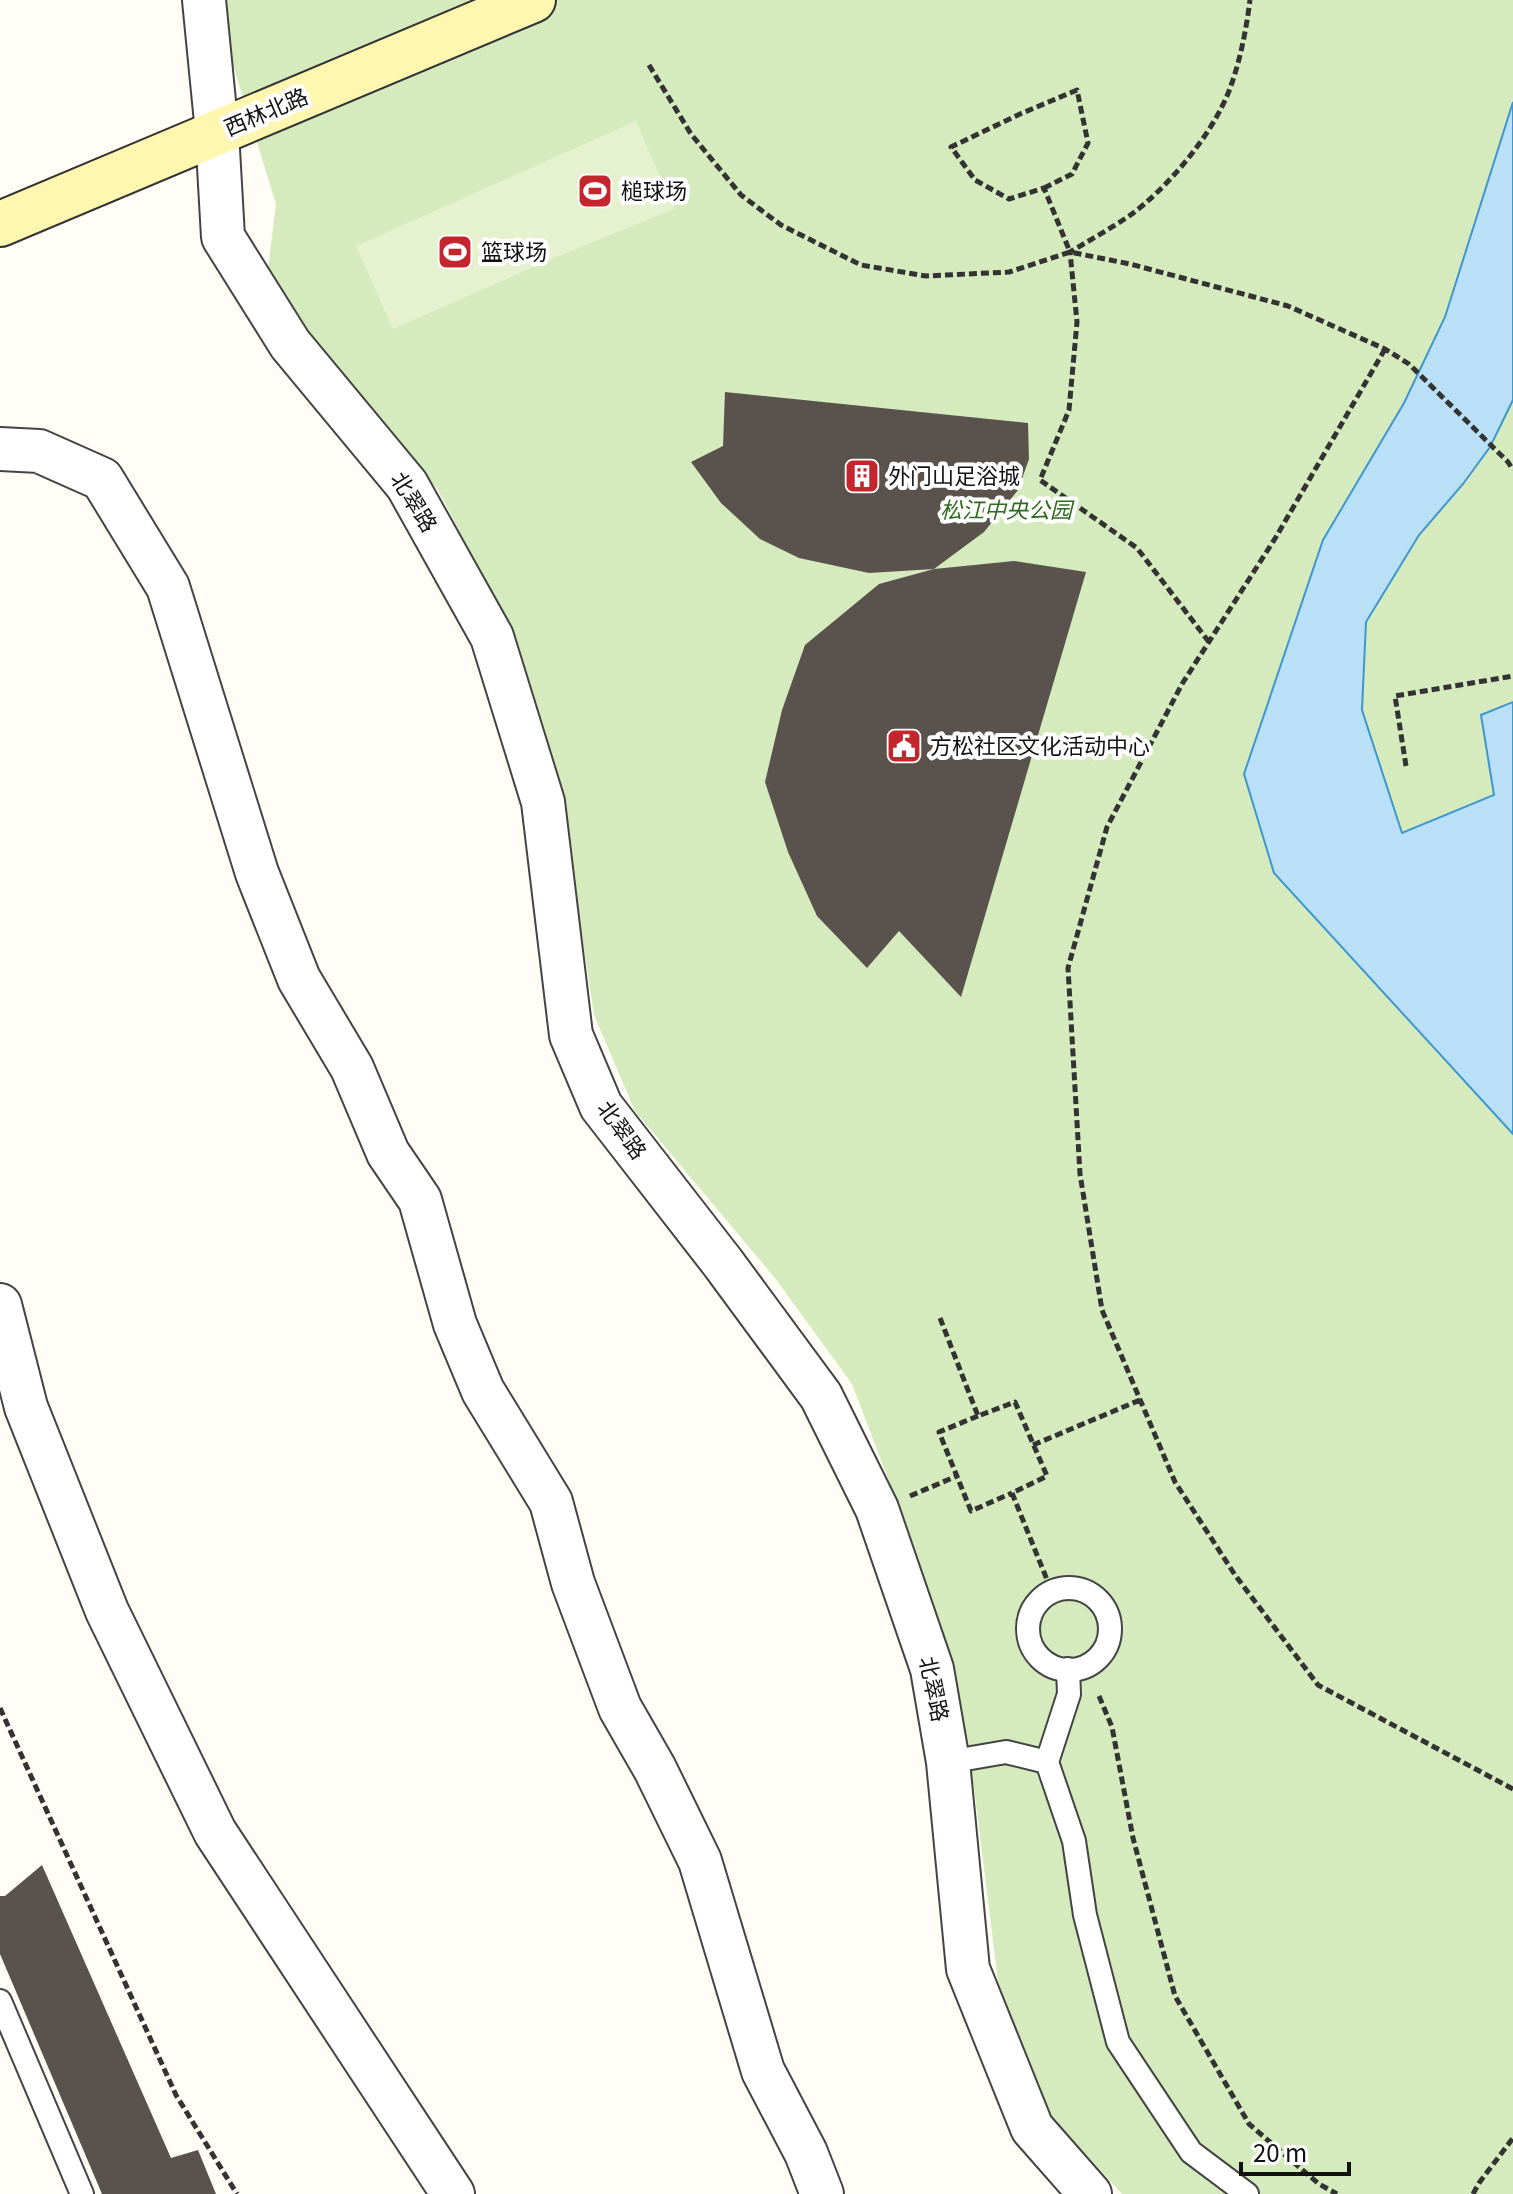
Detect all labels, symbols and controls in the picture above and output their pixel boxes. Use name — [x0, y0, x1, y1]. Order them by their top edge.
street label: 西林北路 — [218, 78, 312, 142]
sports icon: 槌球场 — [576, 172, 614, 210]
place label: 槌球场 — [621, 173, 687, 205]
sports icon: 篮球场 — [436, 233, 474, 271]
place label: 篮球场 — [481, 234, 547, 266]
building icon: 外门山足浴城 — [843, 457, 881, 495]
place label: 外门山足浴城 — [888, 458, 1020, 490]
street label: 北翠路 — [385, 464, 447, 537]
park label: 松江中央公园 — [940, 492, 1075, 524]
public building icon: 方松社区文化活动中心 — [885, 727, 923, 765]
place label: 方松社区文化活动中心 — [930, 728, 1150, 760]
street label: 北翠路 — [591, 1093, 656, 1165]
street label: 北翠路 — [913, 1653, 958, 1724]
scale bar — [1241, 2126, 1349, 2176]
text: 20 m — [1253, 2134, 1307, 2169]

